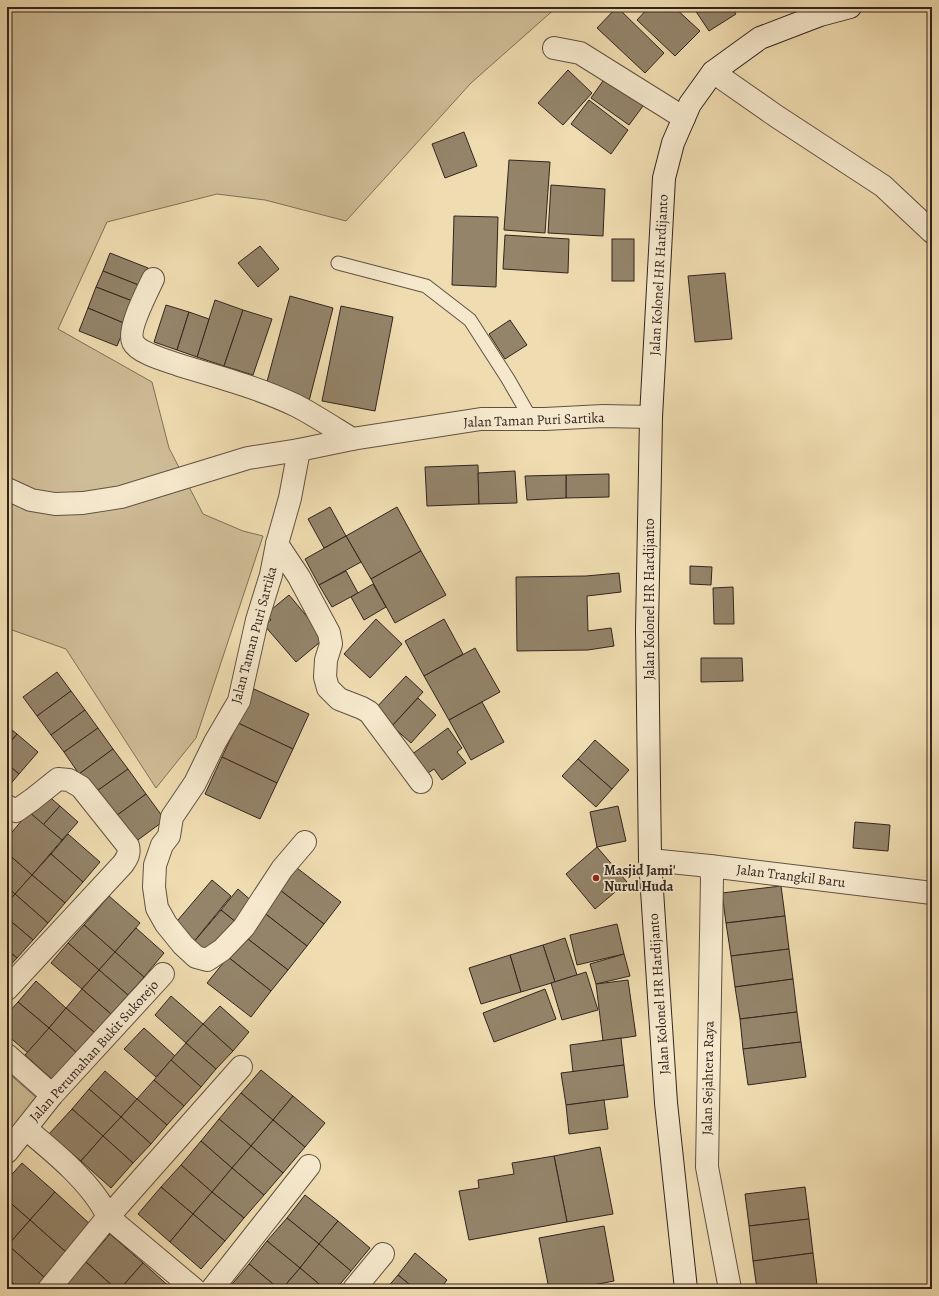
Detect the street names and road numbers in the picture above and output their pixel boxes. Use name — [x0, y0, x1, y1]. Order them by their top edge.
street label: Jalan Kolonel HR Hardijanto — [645, 194, 673, 356]
street label: Jalan Taman Puri Sartika — [463, 408, 605, 432]
street label: Jalan Kolonel HR Hardijanto — [640, 518, 659, 680]
street label: Jalan Taman Puri Sartika — [227, 564, 282, 706]
street label: Jalan Trangkil Baru — [735, 860, 847, 892]
street label: Jalan Kolonel HR Hardijanto — [644, 913, 674, 1075]
street label: Jalan Perumahan Bukit Sukorejo — [25, 976, 163, 1126]
street label: Jalan Sejahtera Raya — [698, 1020, 719, 1135]

